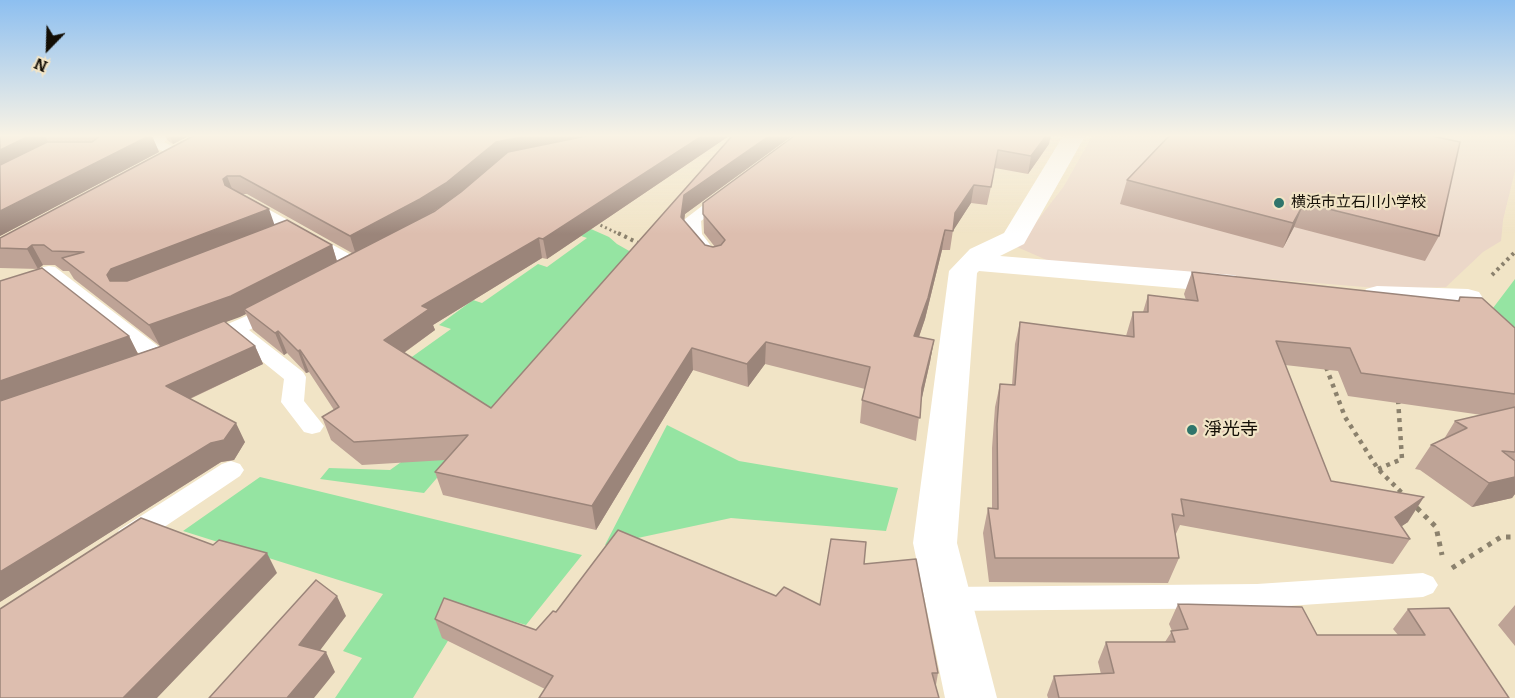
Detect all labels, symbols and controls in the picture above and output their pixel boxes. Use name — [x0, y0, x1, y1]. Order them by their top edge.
north arrow — [18, 18, 78, 78]
text: N — [31, 54, 50, 76]
place label: 横浜市立石川小学校 — [1291, 194, 1426, 212]
marker: 横浜市立石川小学校 — [1272, 196, 1286, 210]
place label: 淨光寺 — [1204, 419, 1258, 441]
marker: 淨光寺 — [1185, 423, 1199, 437]

